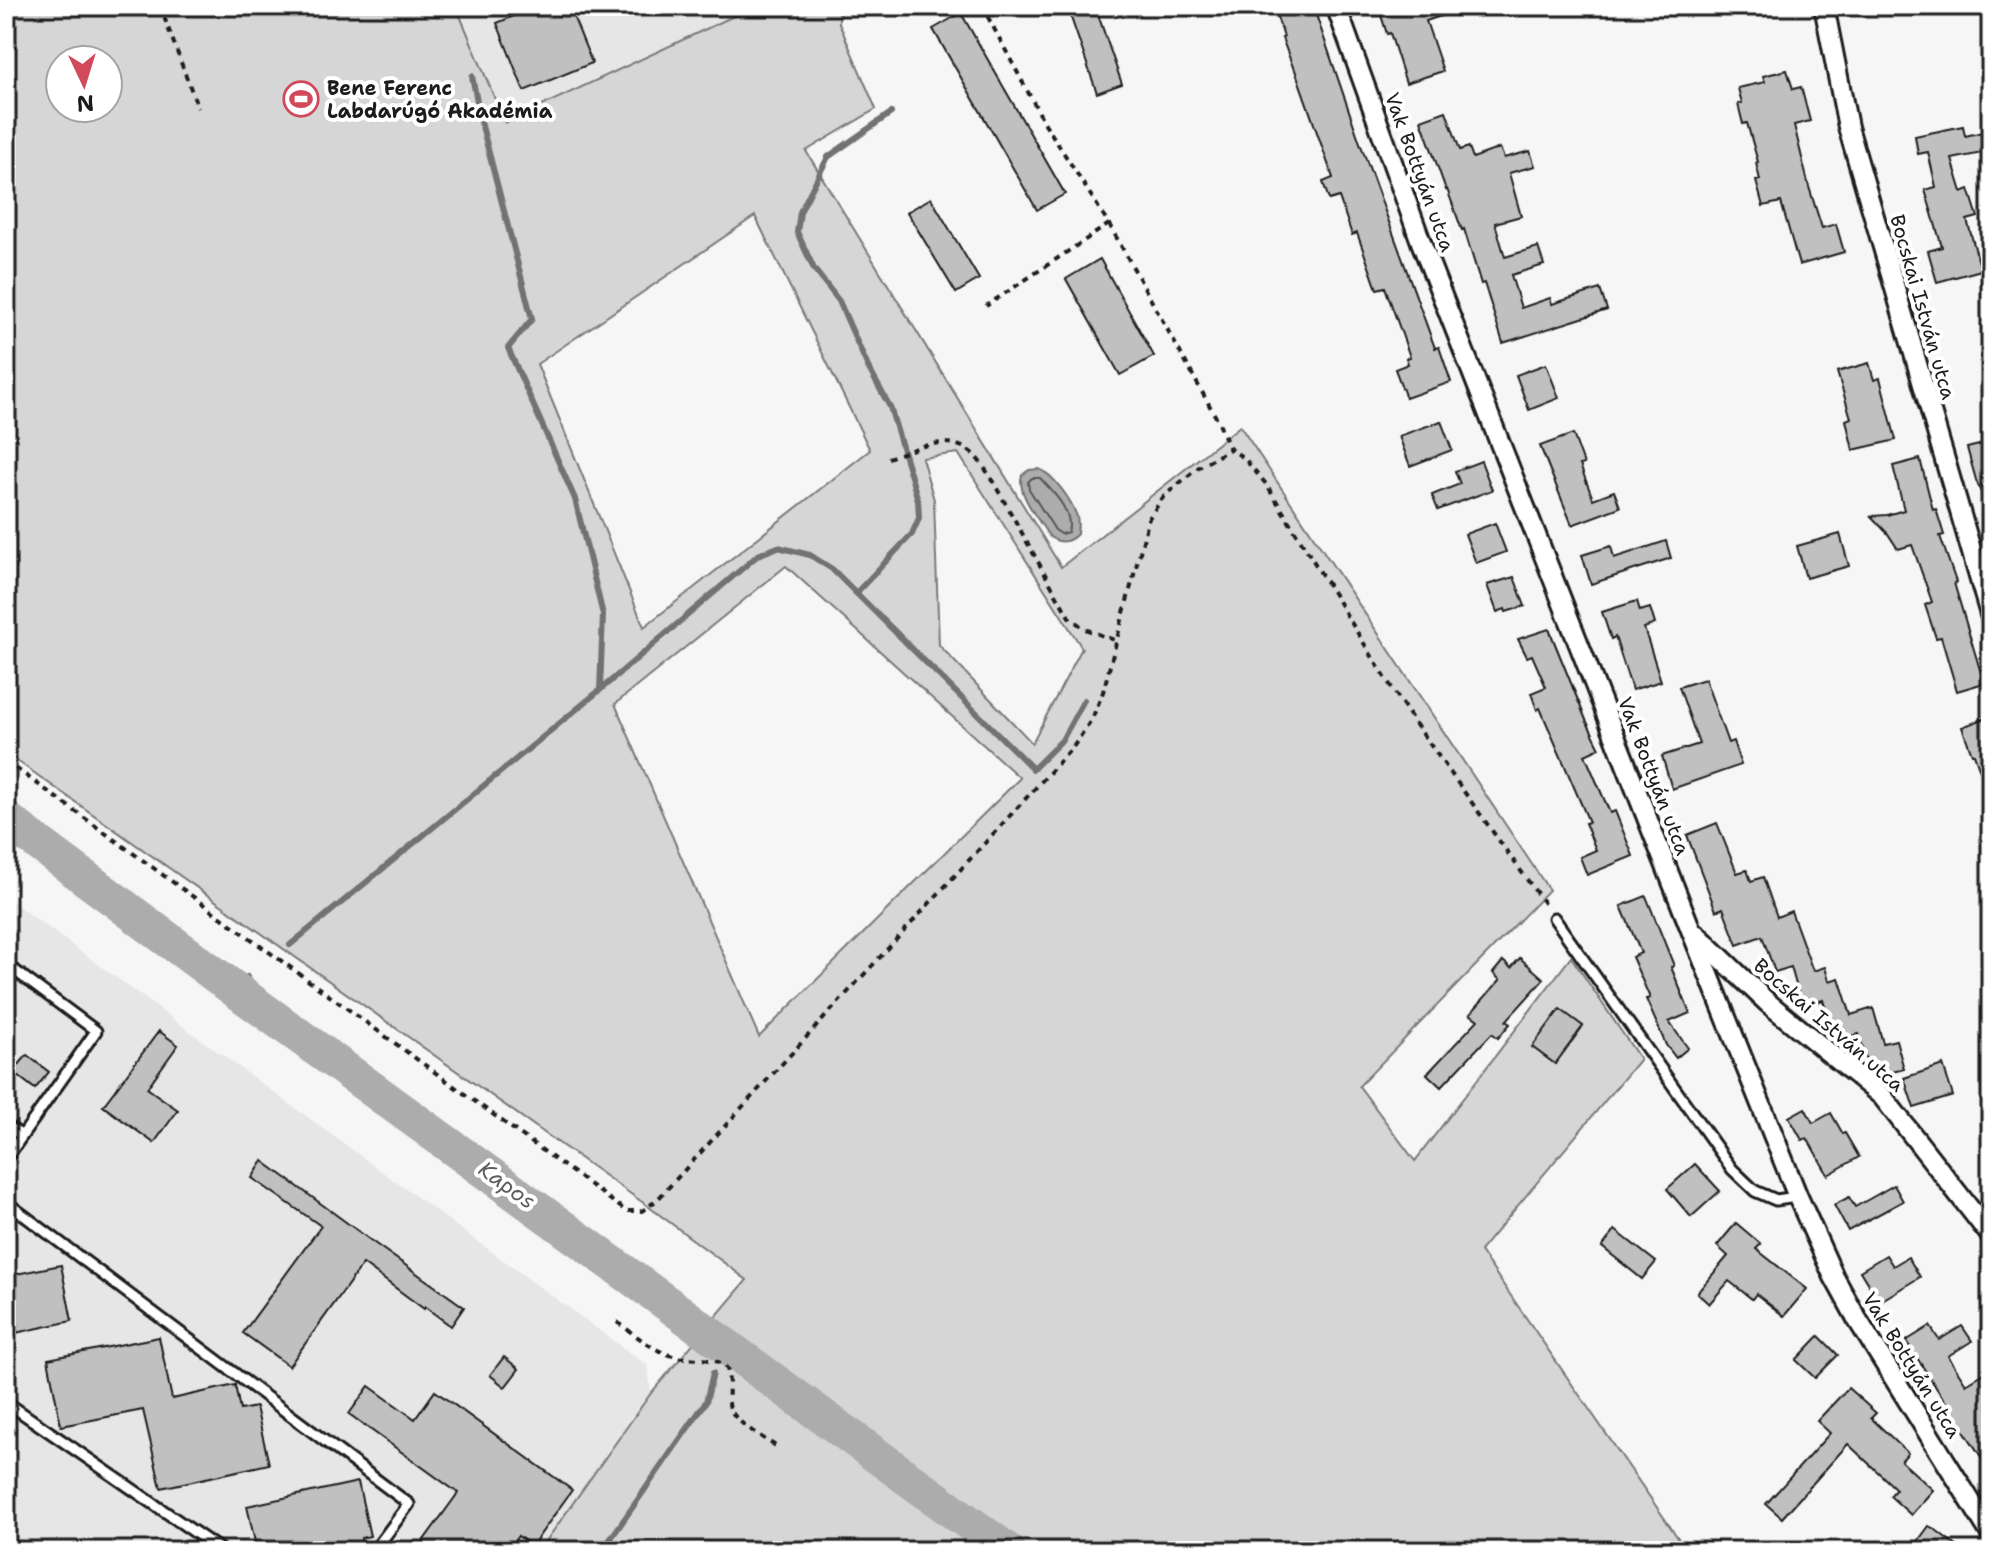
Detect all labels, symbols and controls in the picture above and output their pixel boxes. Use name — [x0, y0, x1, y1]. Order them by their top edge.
north arrow — [44, 44, 124, 124]
place label: Bene Ferenc Labdarúgó Akadémia — [327, 75, 553, 124]
sports icon: Bene Ferenc Labdarúgó Akadémia — [282, 80, 320, 118]
text: N — [76, 88, 95, 119]
street label: Vak Bottyán utca — [1379, 89, 1461, 256]
street label: Bocskai István utca — [1884, 212, 1962, 403]
street label: Vak Bottyán utca — [1612, 693, 1696, 859]
street label: Bocskai István utca — [1748, 952, 1910, 1098]
water label: Kapos — [473, 1154, 541, 1216]
street label: Vak Bottyán utca — [1857, 1287, 1968, 1443]

